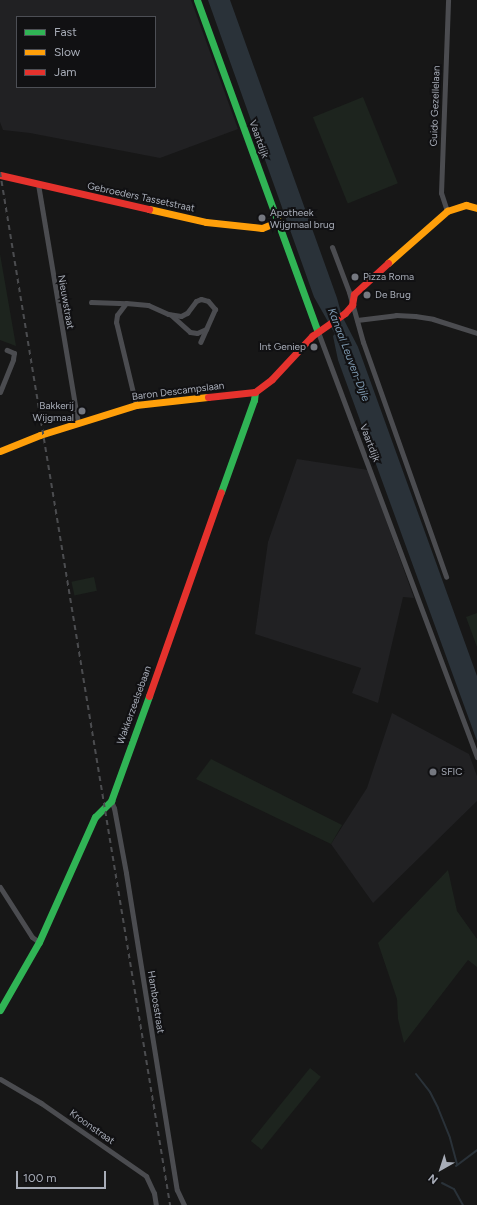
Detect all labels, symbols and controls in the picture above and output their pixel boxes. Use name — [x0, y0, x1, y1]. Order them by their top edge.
legend — [16, 16, 156, 88]
text: Fast — [54, 25, 77, 39]
text: Slow — [54, 45, 80, 59]
text: Jam — [54, 65, 77, 79]
street label: Guido Gezellelaan — [428, 65, 442, 147]
street label: Vaartdijk — [247, 118, 271, 160]
street label: Gebroeders Tassetstraat — [86, 180, 196, 214]
place label: Apotheek Wijgmaal brug — [270, 206, 335, 230]
marker: Apotheek Wijgmaal brug — [257, 213, 267, 223]
place label: Pizza Roma — [363, 271, 414, 283]
marker: Pizza Roma — [350, 272, 360, 282]
street label: Nieuwstraat — [55, 274, 77, 330]
place label: De Brug — [375, 289, 411, 301]
marker: De Brug — [362, 290, 372, 300]
water label: Kanaal Leuven-Dijle — [324, 306, 372, 404]
place label: Int Geniep — [259, 341, 306, 353]
marker: Int Geniep — [309, 342, 319, 352]
street label: Baron Descampslaan — [131, 379, 225, 403]
place label: Bakkerij Wijgmaal — [33, 399, 74, 422]
marker: Bakkerij Wijgmaal — [77, 406, 87, 416]
street label: Vaartdijk — [357, 422, 383, 464]
street label: Wakkerzeelsebaan — [114, 664, 154, 746]
place label: SFIC — [441, 766, 462, 778]
marker: SFIC — [428, 767, 438, 777]
street label: Hambosstraat — [145, 970, 167, 1034]
street label: Kroonstraat — [67, 1107, 117, 1147]
north arrow — [421, 1149, 461, 1189]
scale bar — [18, 1163, 108, 1189]
text: 100 m — [23, 1171, 57, 1185]
text: N — [426, 1171, 441, 1186]

